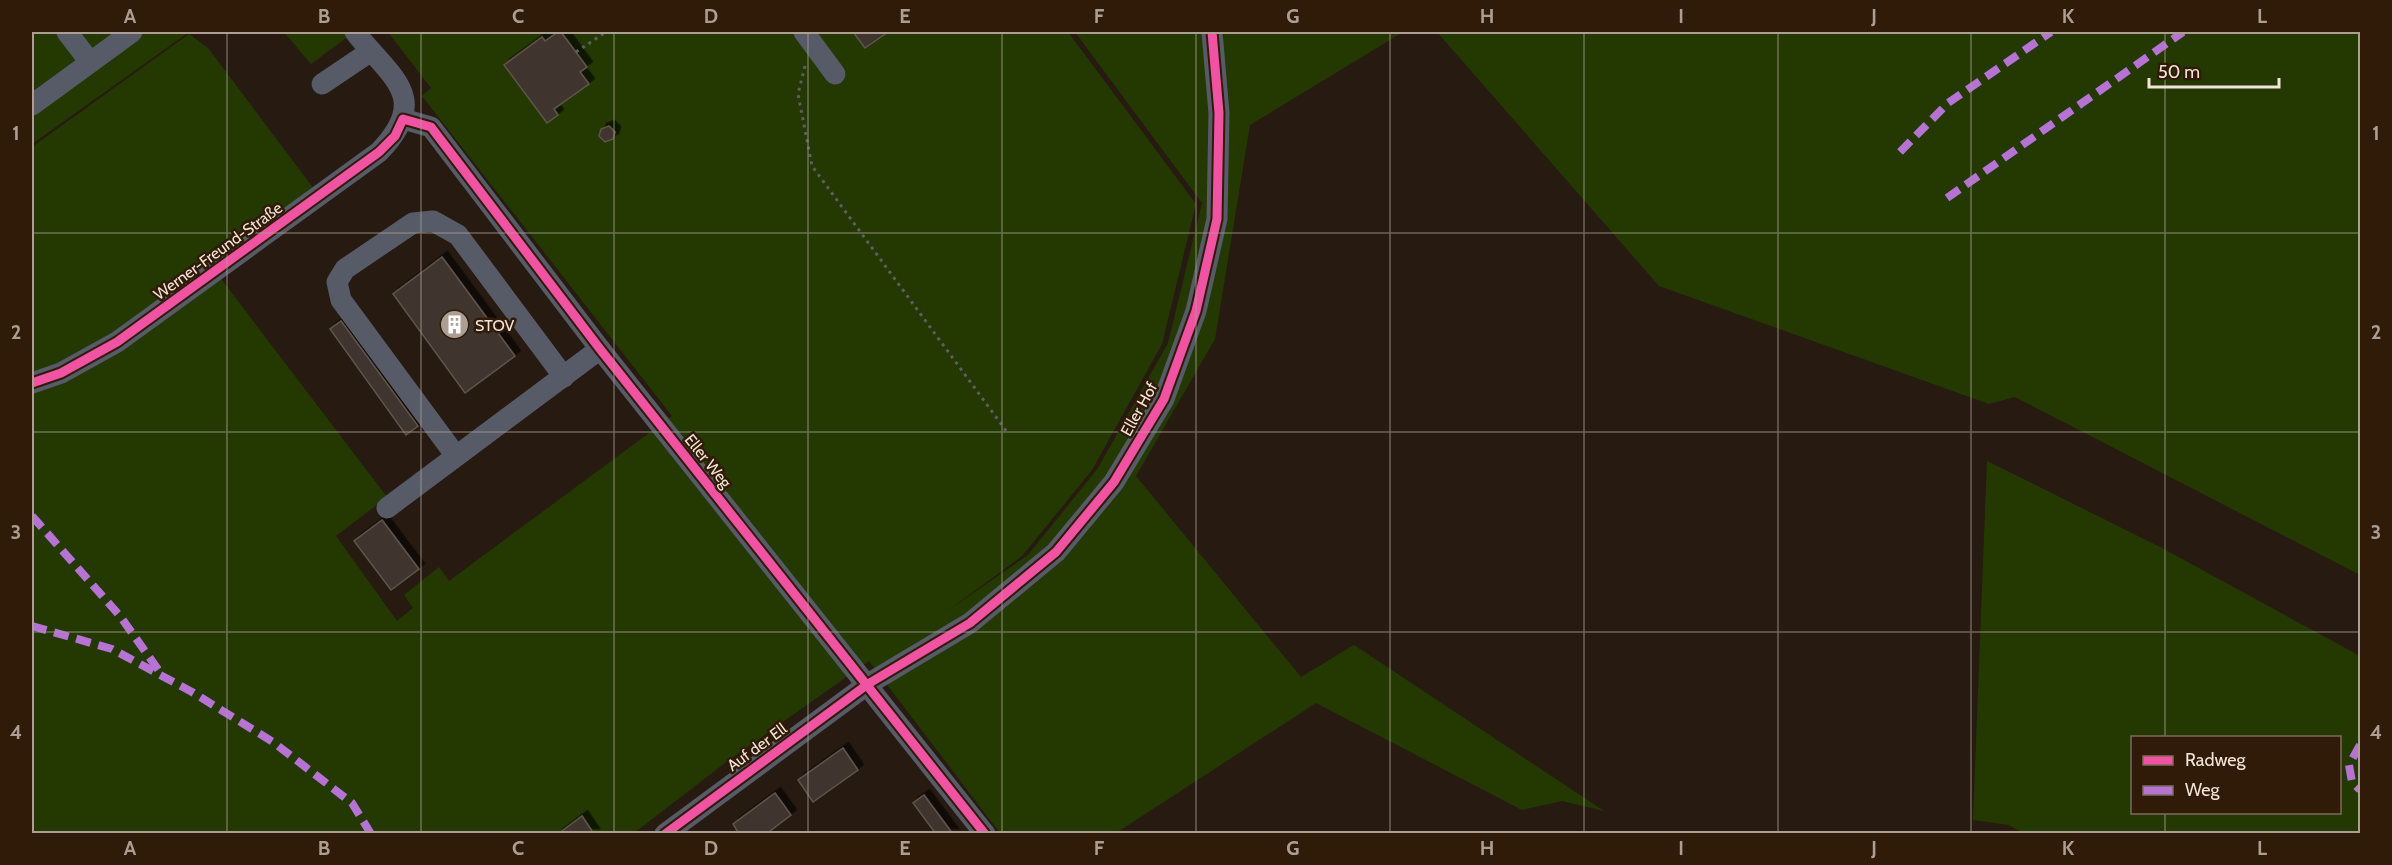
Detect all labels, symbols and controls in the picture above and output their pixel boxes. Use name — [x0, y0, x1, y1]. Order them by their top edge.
text: A — [124, 4, 137, 28]
text: B — [318, 4, 330, 28]
text: C — [512, 4, 524, 28]
text: D — [704, 4, 718, 28]
text: E — [899, 4, 911, 28]
text: F — [1094, 4, 1105, 28]
text: G — [1286, 4, 1300, 28]
text: H — [1480, 4, 1494, 28]
text: I — [1678, 4, 1684, 28]
text: J — [1870, 4, 1877, 28]
text: K — [2062, 4, 2075, 28]
text: L — [2257, 4, 2267, 28]
scale bar — [2149, 51, 2280, 89]
text: 50 m — [2158, 61, 2200, 83]
text: 1 — [12, 121, 20, 145]
text: 1 — [2372, 121, 2380, 145]
street label: Werner-Freund-Straße — [150, 198, 286, 304]
building icon: STOV — [438, 309, 470, 341]
place label: STOV — [475, 316, 515, 335]
text: 2 — [11, 320, 21, 344]
text: 2 — [2371, 320, 2381, 344]
street label: Eller Hof — [1117, 378, 1162, 439]
street label: Eller Weg — [681, 430, 736, 493]
text: 3 — [11, 520, 21, 544]
text: 3 — [2371, 520, 2381, 544]
street label: Auf der Ell — [723, 719, 791, 775]
text: 4 — [10, 720, 22, 744]
text: 4 — [2370, 720, 2382, 744]
legend — [2131, 736, 2341, 814]
text: Radweg — [2185, 749, 2247, 771]
text: Weg — [2185, 779, 2221, 801]
text: A — [124, 836, 137, 860]
text: B — [318, 836, 330, 860]
text: C — [512, 836, 524, 860]
text: D — [704, 836, 718, 860]
text: E — [899, 836, 911, 860]
text: F — [1094, 836, 1105, 860]
text: G — [1286, 836, 1300, 860]
text: H — [1480, 836, 1494, 860]
text: I — [1678, 836, 1684, 860]
text: J — [1870, 836, 1877, 860]
text: K — [2062, 836, 2075, 860]
text: L — [2257, 836, 2267, 860]

